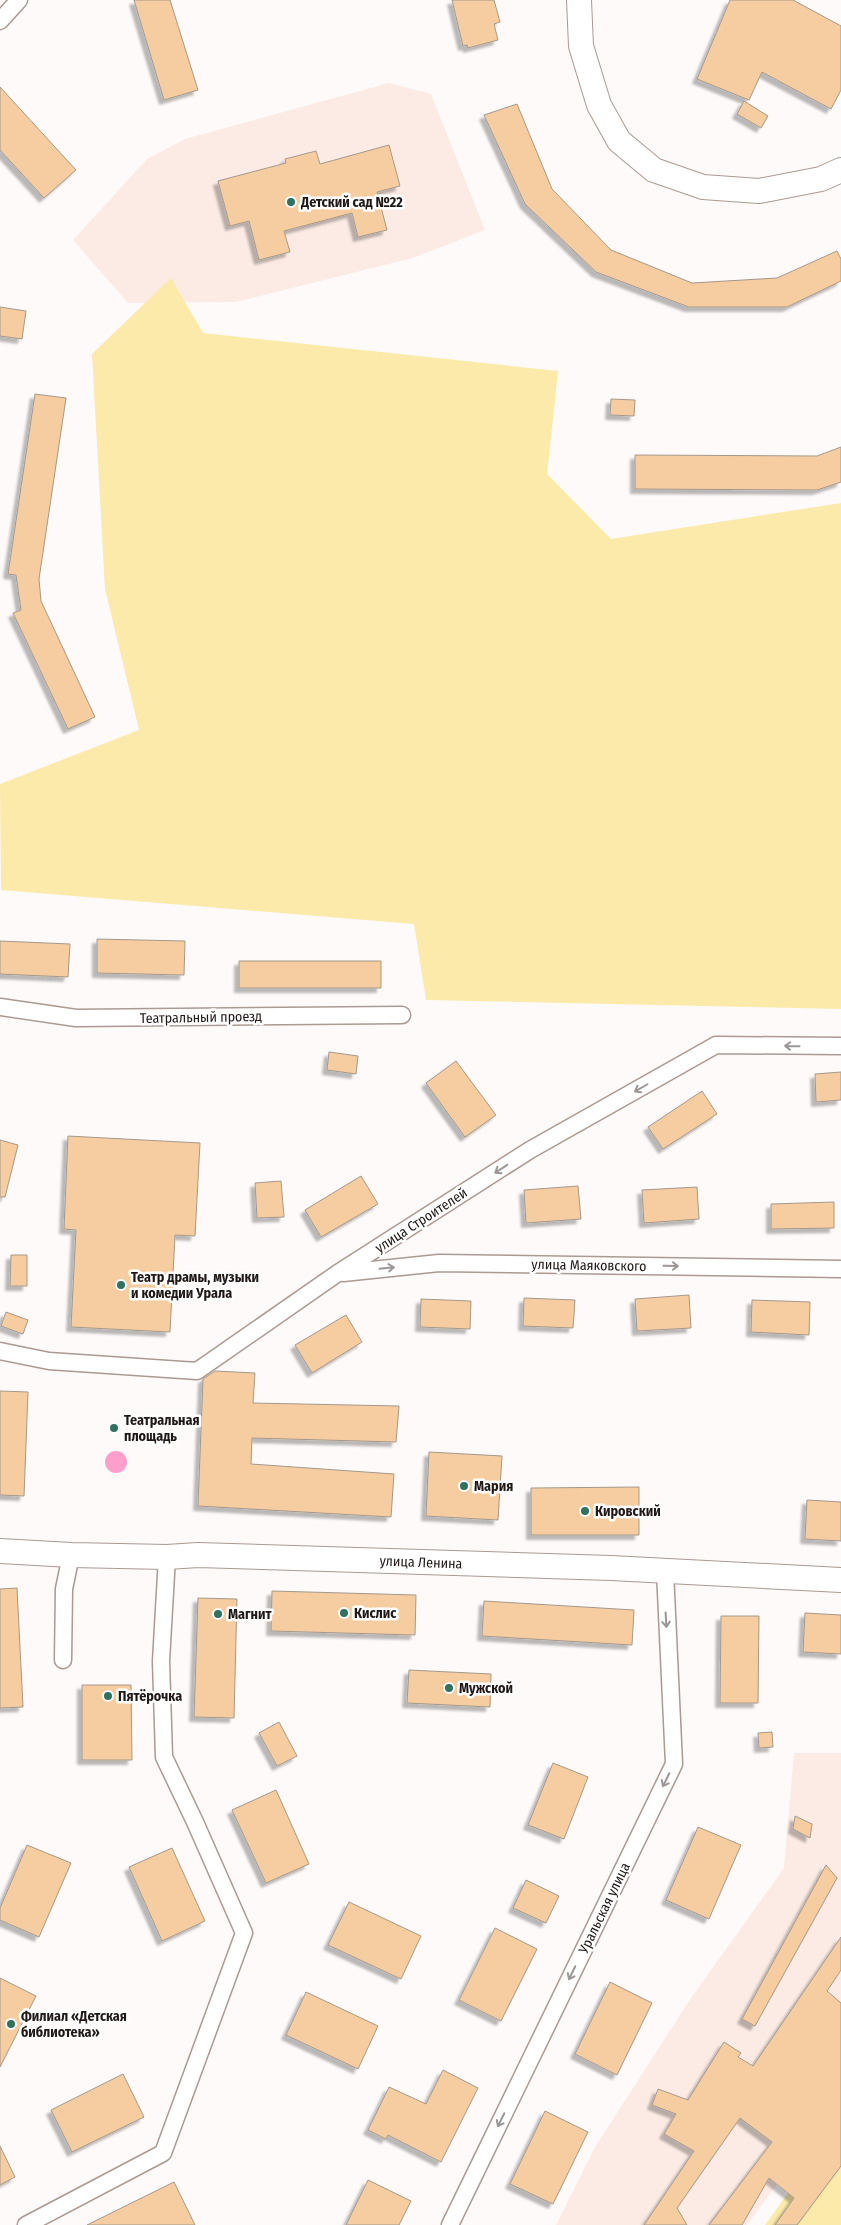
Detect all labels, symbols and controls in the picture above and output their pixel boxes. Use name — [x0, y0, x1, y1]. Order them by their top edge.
place label: Детский сад №22 — [300, 194, 403, 211]
marker: Детский сад №22 — [285, 196, 297, 208]
street label: Театральный проезд — [140, 1008, 262, 1027]
one-way arrow — [785, 1041, 801, 1051]
one-way arrow — [634, 1083, 649, 1093]
one-way arrow — [494, 1165, 508, 1175]
street label: улица Строителей — [372, 1184, 471, 1257]
street label: улица Маяковского — [531, 1256, 647, 1275]
one-way arrow — [662, 1261, 679, 1271]
one-way arrow — [378, 1263, 394, 1273]
place label: Театр драмы, музыки и комедии Урала — [131, 1269, 259, 1302]
marker: Театр драмы, музыки и комедии Урала — [115, 1279, 127, 1291]
place label: Театральная площадь — [124, 1412, 200, 1445]
marker: Театральная площадь — [108, 1422, 120, 1434]
place label: Мария — [474, 1478, 513, 1495]
marker: Мария — [458, 1480, 470, 1492]
place label: Кировский — [595, 1503, 661, 1520]
marker: Кировский — [579, 1505, 591, 1517]
street label: улица Ленина — [379, 1553, 463, 1572]
place label: Кислис — [354, 1605, 397, 1622]
place label: Магнит — [228, 1606, 272, 1623]
marker: Кислис — [338, 1607, 350, 1619]
marker: Магнит — [212, 1608, 224, 1620]
one-way arrow — [661, 1611, 670, 1627]
place label: Мужской — [459, 1680, 513, 1697]
marker: Мужской — [443, 1682, 455, 1694]
place label: Пятёрочка — [118, 1688, 182, 1705]
marker: Пятёрочка — [102, 1690, 114, 1702]
one-way arrow — [661, 1772, 670, 1787]
street label: Уральская улица — [575, 1860, 634, 1957]
one-way arrow — [567, 1966, 577, 1981]
place label: Филиал «Детская библиотека» — [21, 2008, 127, 2041]
marker: Филиал «Детская библиотека» — [5, 2018, 17, 2030]
one-way arrow — [496, 2112, 506, 2127]

